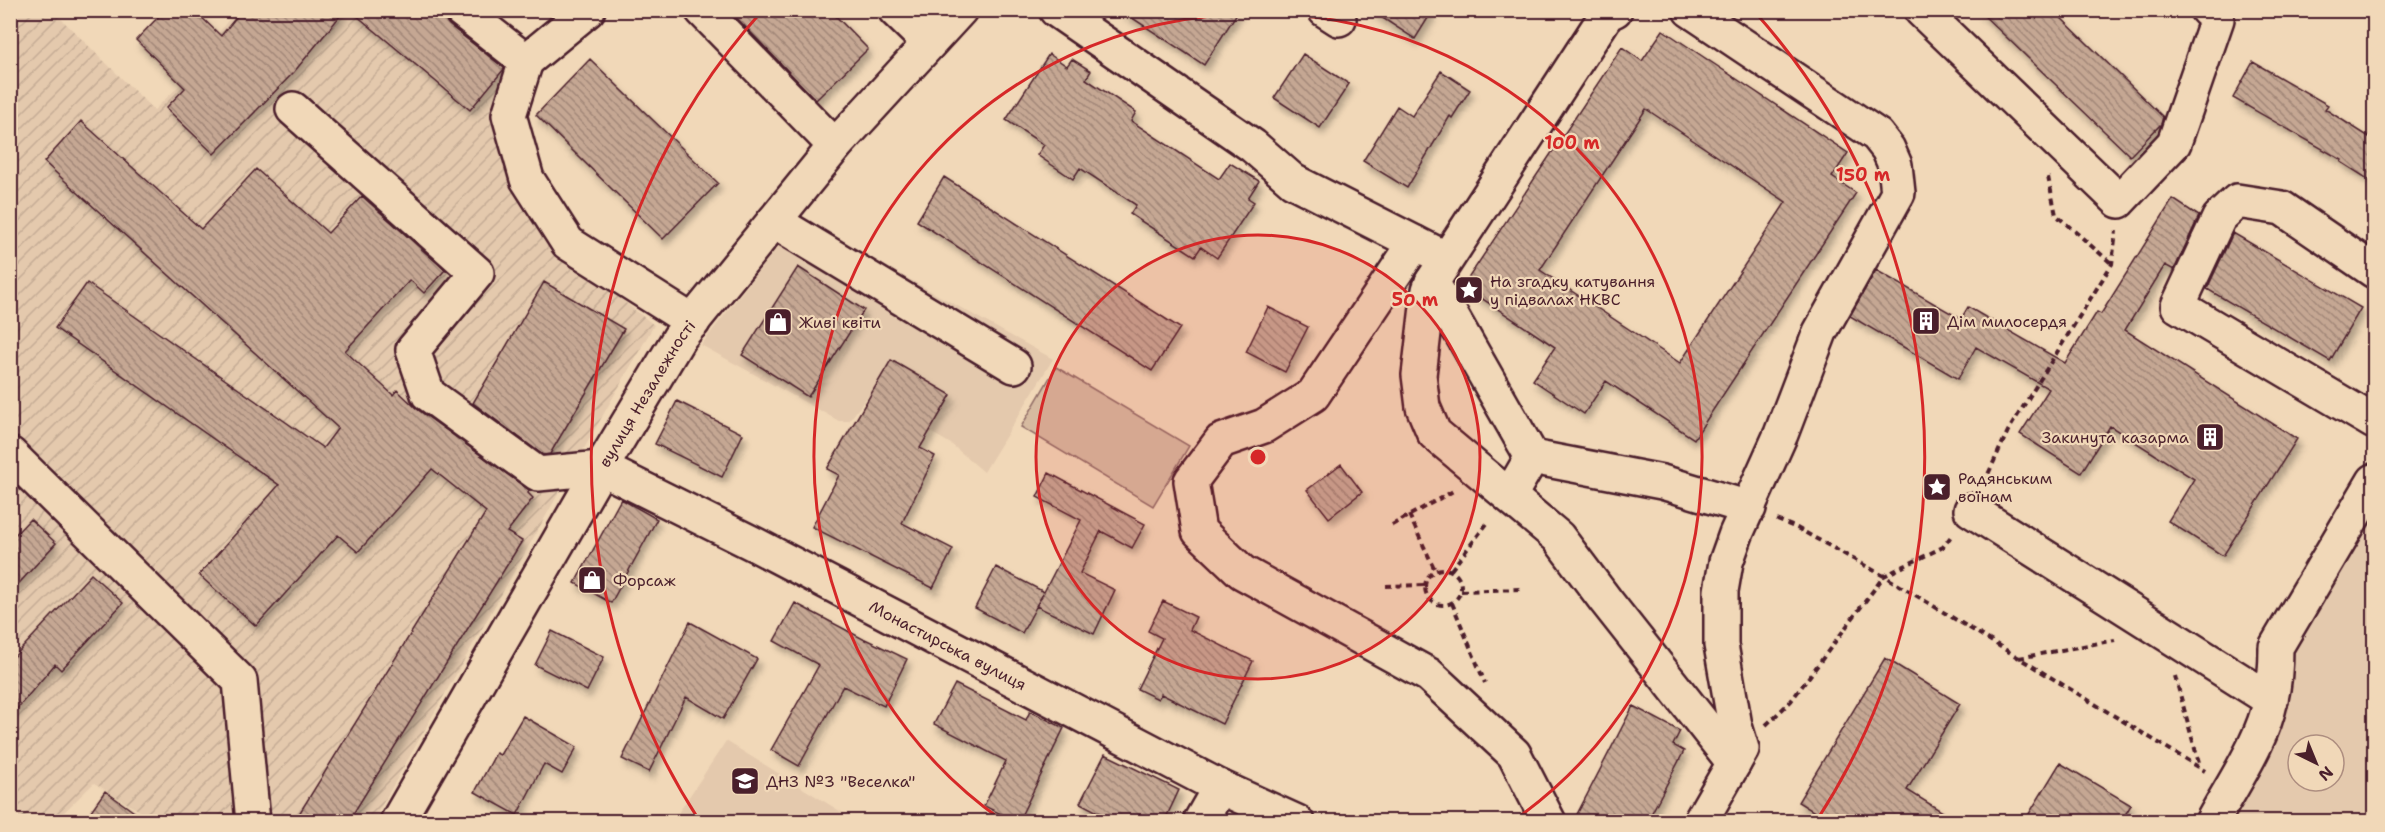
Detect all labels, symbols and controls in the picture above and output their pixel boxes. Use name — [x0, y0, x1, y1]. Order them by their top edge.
text: 100 m — [1544, 131, 1600, 155]
text: 150 m — [1836, 163, 1891, 187]
place label: На згадку катування у підвалах НКВС — [1490, 271, 1655, 310]
place icon: На згадку катування у підвалах НКВС — [1453, 274, 1485, 306]
text: 50 m — [1392, 288, 1439, 312]
building icon: Дім милосердя — [1910, 305, 1942, 337]
shop icon: Живі квіти — [762, 306, 794, 338]
place label: Дім милосердя — [1947, 311, 2067, 332]
place label: Живі квіти — [799, 312, 881, 333]
street label: вулиця Незалежності — [594, 316, 700, 471]
building icon: Закинута казарма — [2194, 421, 2226, 453]
place label: Закинута казарма — [2042, 427, 2189, 448]
centre of rings — [1248, 447, 1268, 467]
place label: Радянським воїнам — [1958, 468, 2052, 507]
place icon: Радянським воїнам — [1921, 471, 1953, 503]
shop icon: Форсаж — [576, 564, 608, 596]
place label: Форсаж — [613, 570, 676, 591]
street label: Монастирська вулиця — [865, 596, 1030, 695]
north arrow — [2286, 733, 2346, 793]
text: N — [2314, 762, 2338, 786]
school or university icon: ДНЗ №3 "Веселка" — [729, 765, 761, 797]
place label: ДНЗ №3 "Веселка" — [766, 771, 915, 792]

